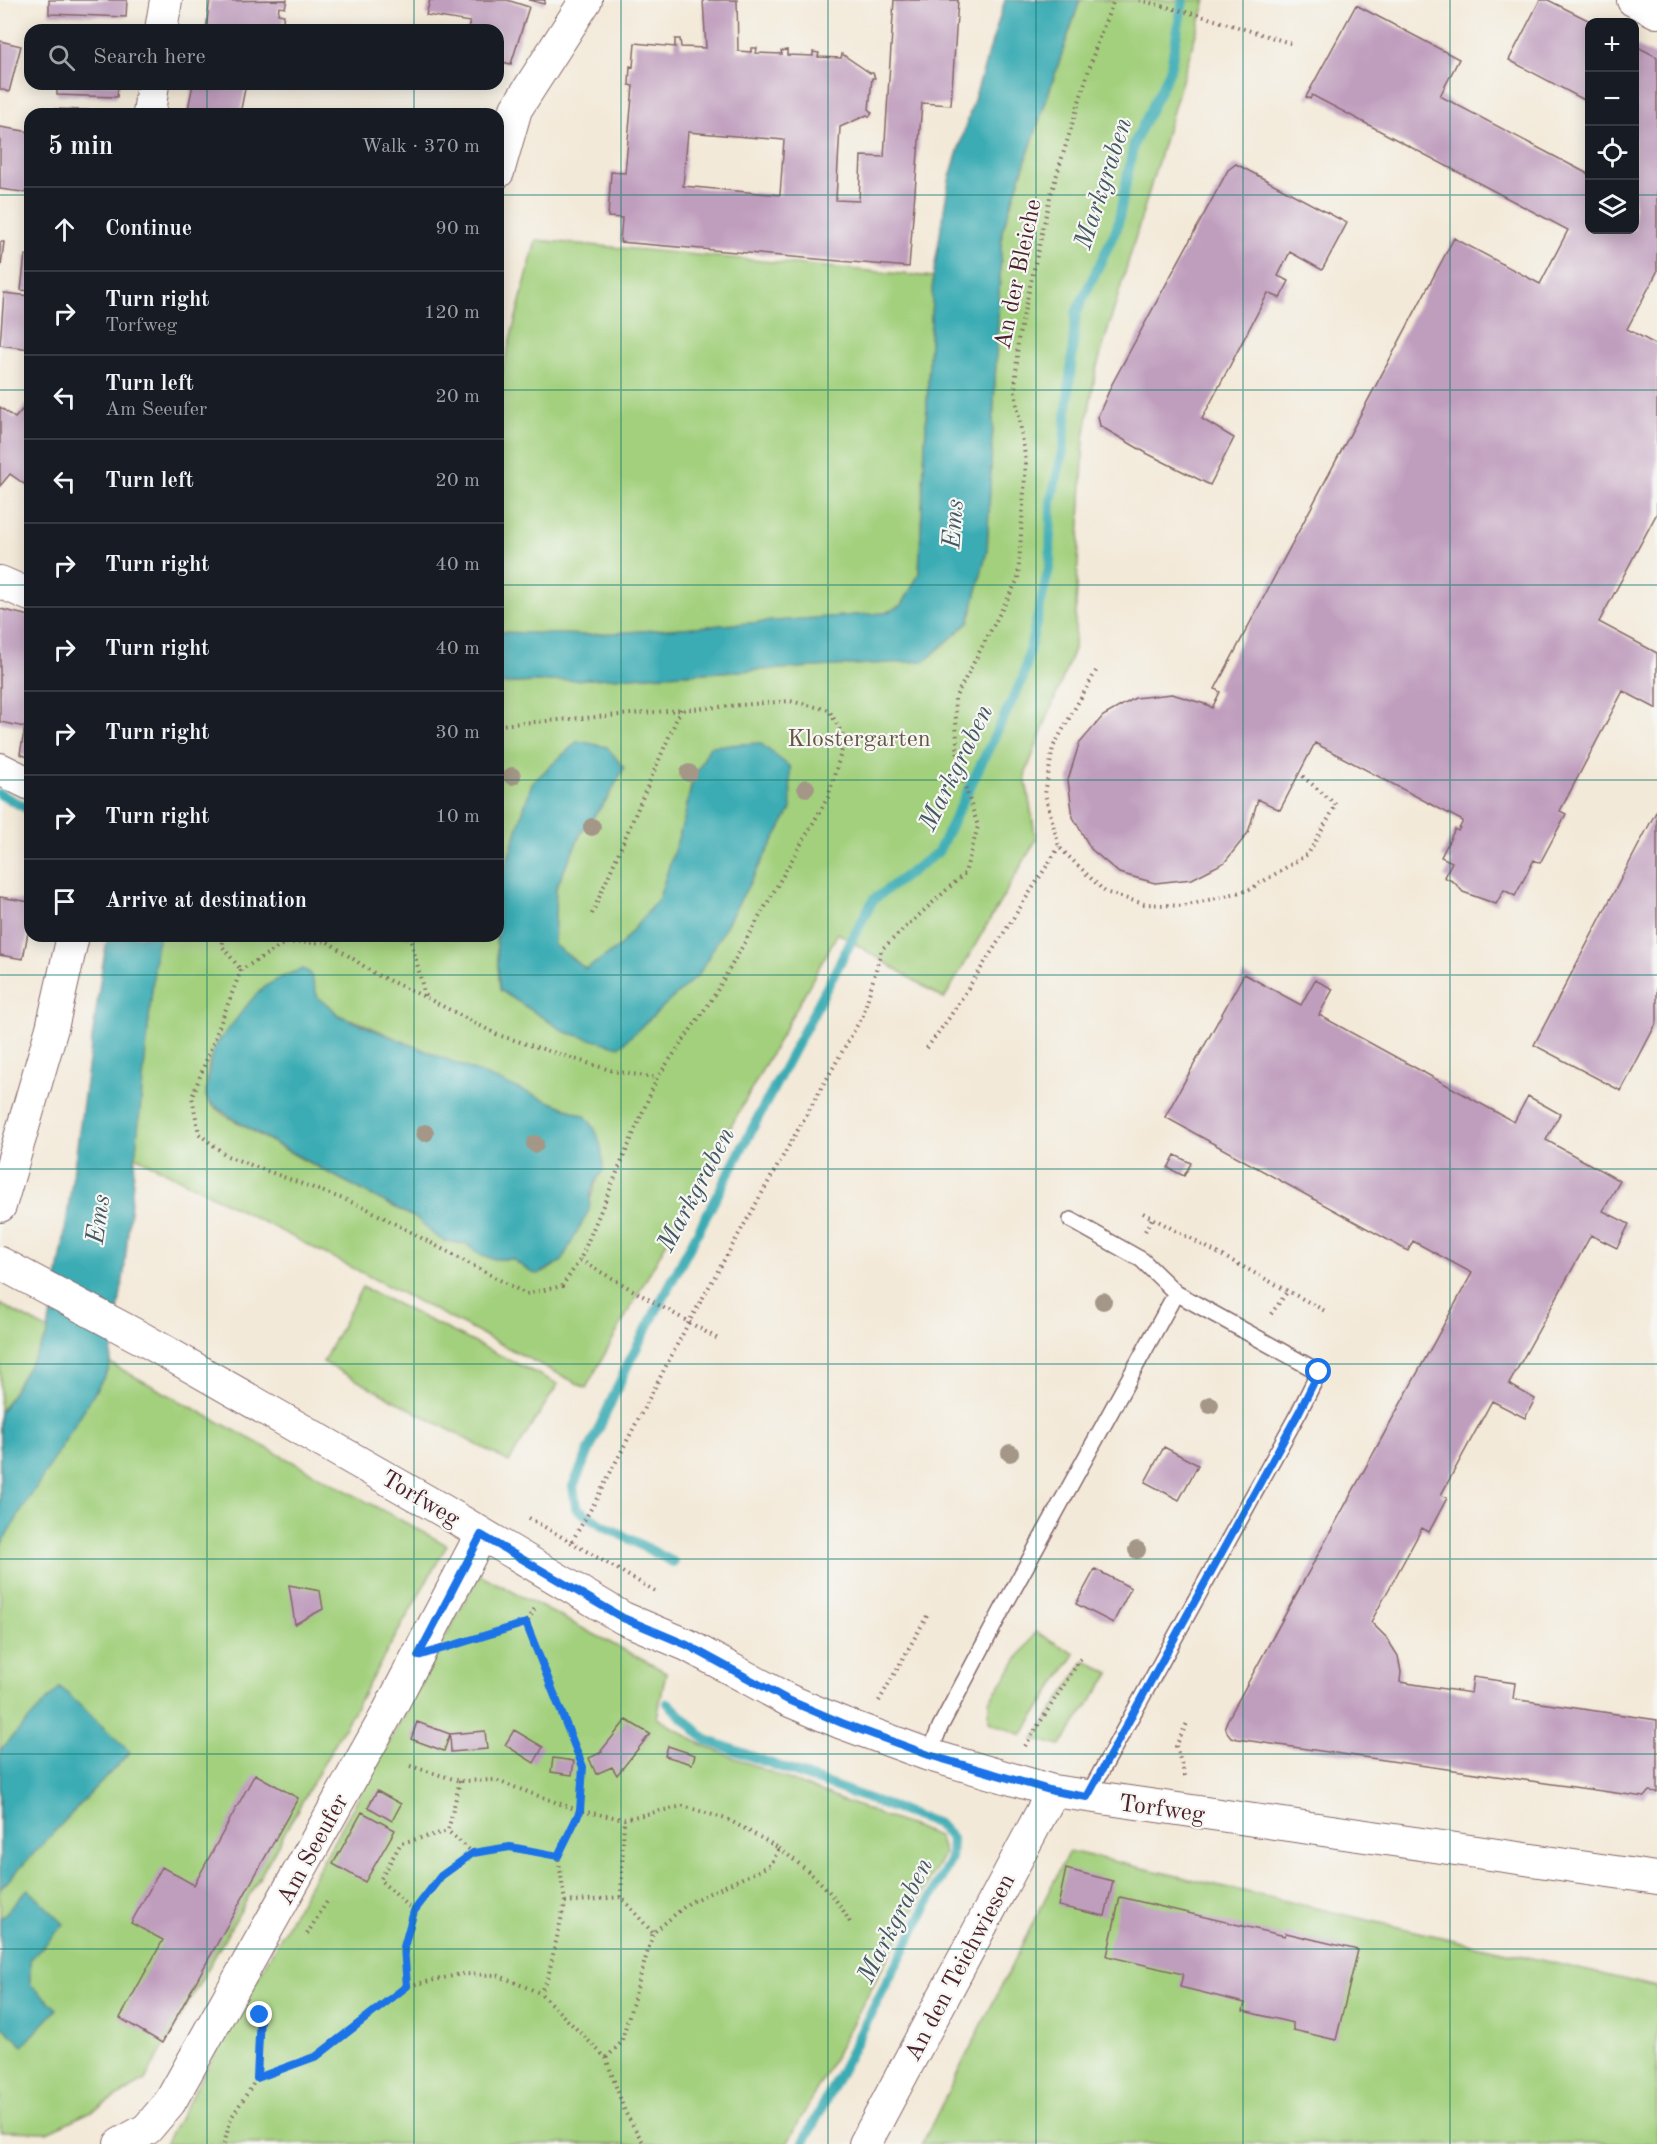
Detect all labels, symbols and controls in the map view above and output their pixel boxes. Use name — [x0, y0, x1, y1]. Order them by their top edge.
map controls — [1585, 18, 1639, 234]
button: + — [1585, 18, 1639, 72]
search box — [24, 24, 504, 90]
icon: search — [45, 41, 78, 74]
text: Search here — [93, 46, 206, 68]
button: − — [1585, 72, 1639, 126]
water label: Markgraben — [1070, 114, 1137, 254]
button: locate — [1585, 126, 1639, 180]
text: 5 min — [48, 134, 113, 160]
text: Walk · 370 m — [361, 137, 480, 157]
button: layers — [1585, 180, 1639, 234]
street label: An der Bleiche — [991, 197, 1047, 352]
icon: ahead — [48, 213, 81, 246]
text: Continue — [105, 218, 192, 240]
text: 90 m — [435, 219, 480, 239]
text: Turn right — [105, 289, 209, 311]
icon: right — [48, 297, 81, 330]
text: 120 m — [424, 303, 480, 323]
text: Torfweg — [105, 316, 177, 336]
text: Turn left — [105, 373, 194, 395]
icon: left — [48, 381, 81, 414]
text: 20 m — [435, 387, 480, 407]
text: Am Seeufer — [105, 400, 207, 420]
icon: left — [48, 465, 81, 498]
text: Turn left — [105, 470, 194, 492]
text: 20 m — [435, 471, 480, 491]
water label: Ems — [939, 498, 969, 551]
icon: right — [48, 549, 81, 582]
text: Turn right — [105, 554, 209, 576]
text: 40 m — [435, 555, 480, 575]
icon: right — [48, 633, 81, 666]
text: Turn right — [105, 638, 209, 660]
text: 40 m — [435, 639, 480, 659]
water label: Markgraben — [915, 701, 999, 836]
icon: right — [48, 717, 81, 750]
text: Turn right — [105, 722, 209, 744]
text: 30 m — [435, 723, 480, 743]
park label: Klostergarten — [787, 728, 931, 752]
icon: right — [48, 801, 81, 834]
text: Turn right — [105, 806, 209, 828]
text: 10 m — [435, 807, 480, 827]
icon: arrive — [48, 885, 81, 918]
text: Arrive at destination — [105, 890, 307, 912]
water label: Markgraben — [653, 1123, 740, 1257]
water label: Ems — [82, 1193, 115, 1247]
route start — [1305, 1358, 1331, 1384]
street label: Torfweg — [377, 1467, 463, 1532]
street label: Am Seeufer — [274, 1790, 354, 1909]
street label: Torfweg — [1117, 1792, 1206, 1828]
water label: Markgraben — [853, 1854, 938, 1989]
street label: An den Teichwiesen — [901, 1870, 1020, 2066]
route end — [246, 2001, 272, 2027]

